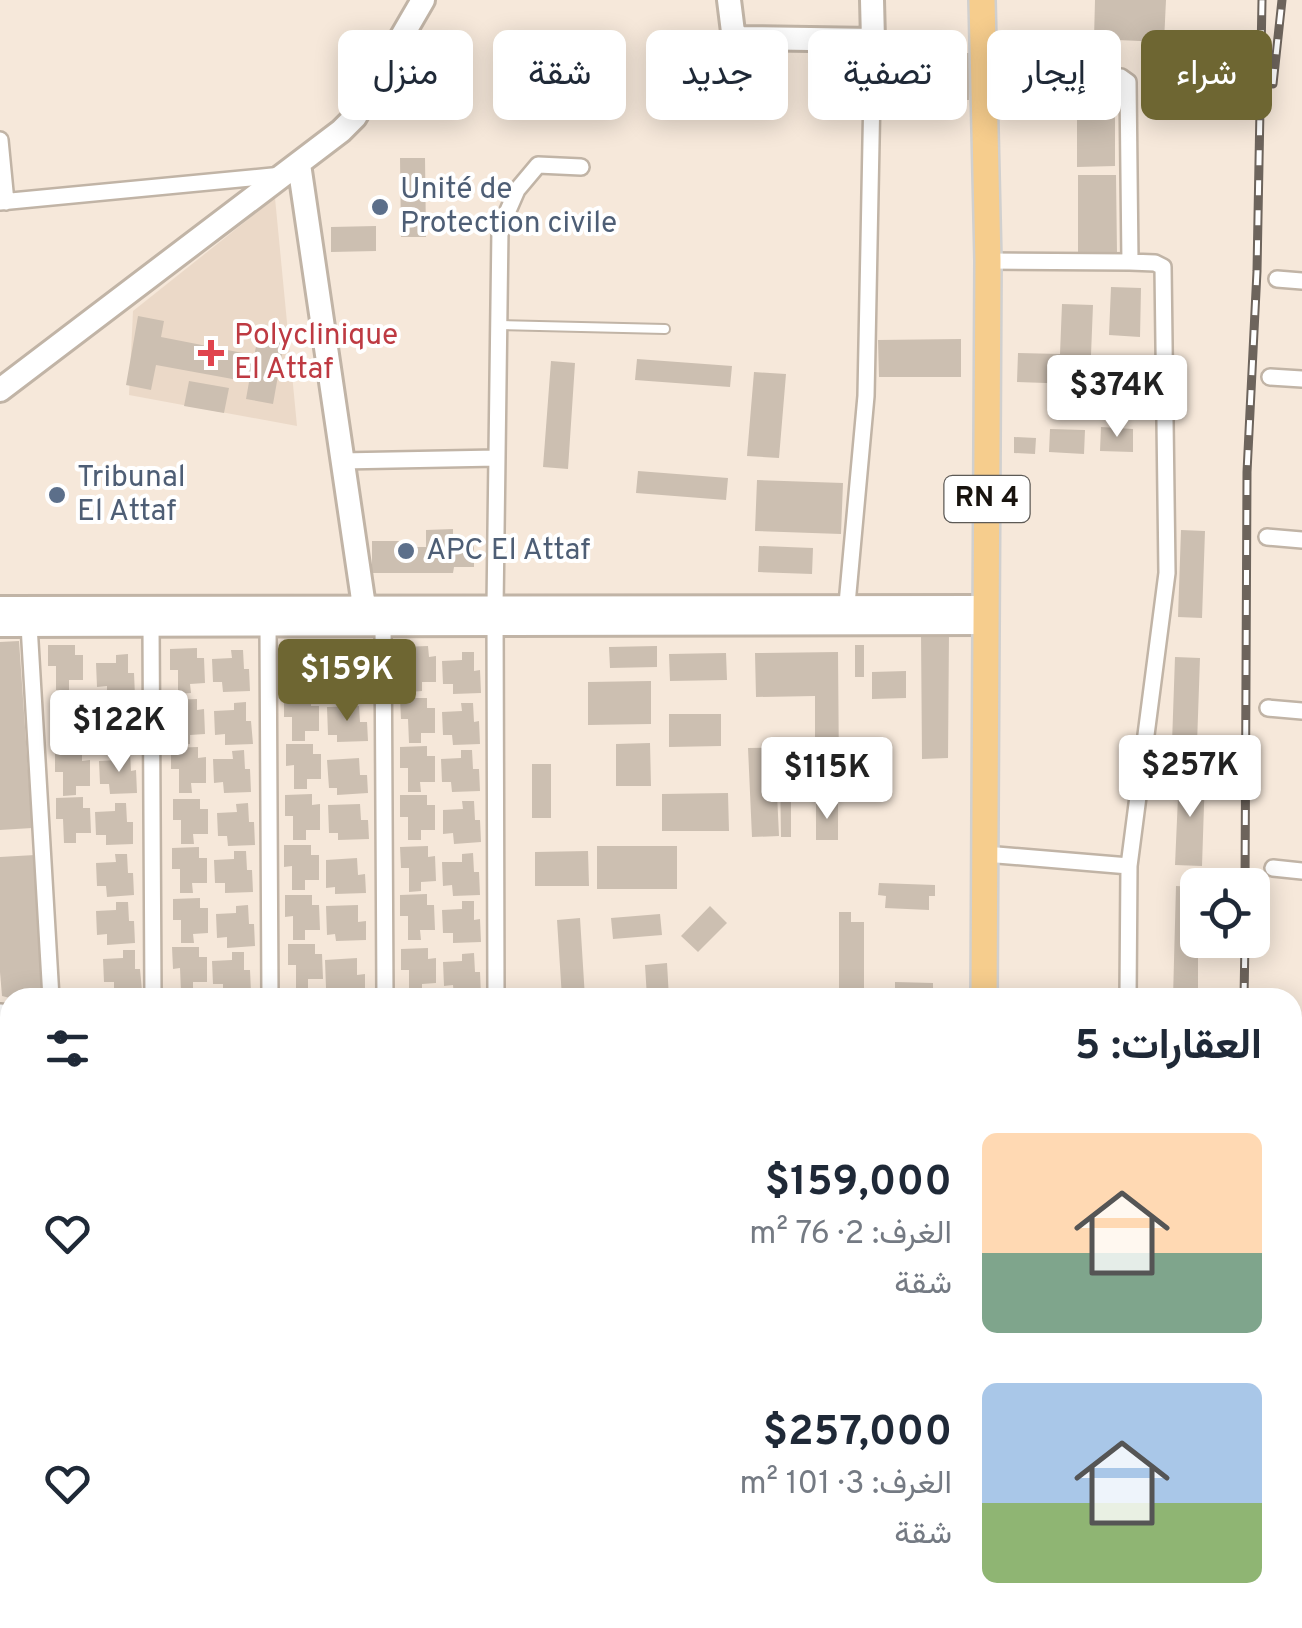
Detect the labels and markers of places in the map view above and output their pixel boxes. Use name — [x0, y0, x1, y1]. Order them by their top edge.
place label: Unité de Protection civile — [400, 172, 617, 243]
marker: Unité de Protection civile — [369, 196, 391, 218]
place label: Polyclinique El Attaf — [234, 318, 398, 389]
marker: Polyclinique El Attaf — [198, 340, 224, 366]
pin: $374K — [1047, 355, 1187, 440]
place label: Tribunal El Attaf — [77, 460, 186, 531]
marker: Tribunal El Attaf — [46, 484, 68, 506]
place label: APC El Attaf — [426, 533, 590, 570]
marker: APC El Attaf — [395, 540, 417, 562]
pin: $159K — [277, 639, 417, 724]
pin: $122K — [49, 690, 189, 775]
pin: $257K — [1120, 735, 1260, 820]
pin: $115K — [757, 737, 897, 822]

